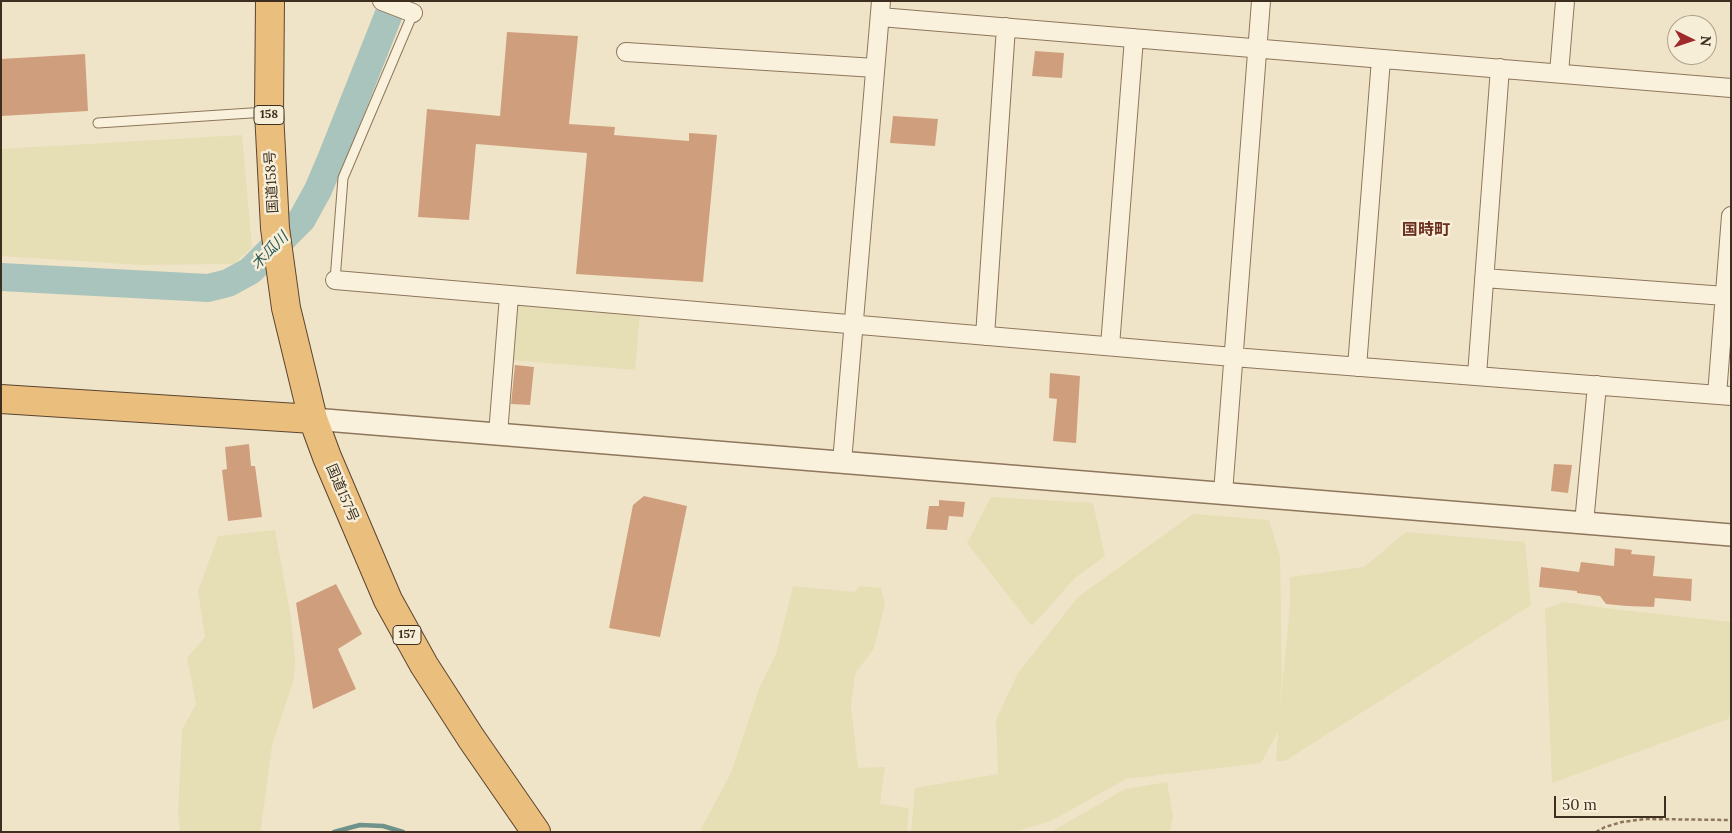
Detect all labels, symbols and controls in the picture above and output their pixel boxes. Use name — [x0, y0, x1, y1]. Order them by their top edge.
north arrow — [1667, 15, 1717, 65]
text: N — [1697, 35, 1715, 47]
road number: 158 — [254, 106, 284, 124]
street label: 国道158号 — [262, 150, 282, 214]
district label: 国時町 — [1402, 220, 1450, 240]
water label: 木瓜川 — [248, 229, 292, 273]
street label: 国道157号 — [322, 462, 362, 524]
road number: 157 — [393, 626, 421, 644]
scale bar — [1557, 786, 1670, 818]
text: 50 m — [1562, 795, 1597, 814]

